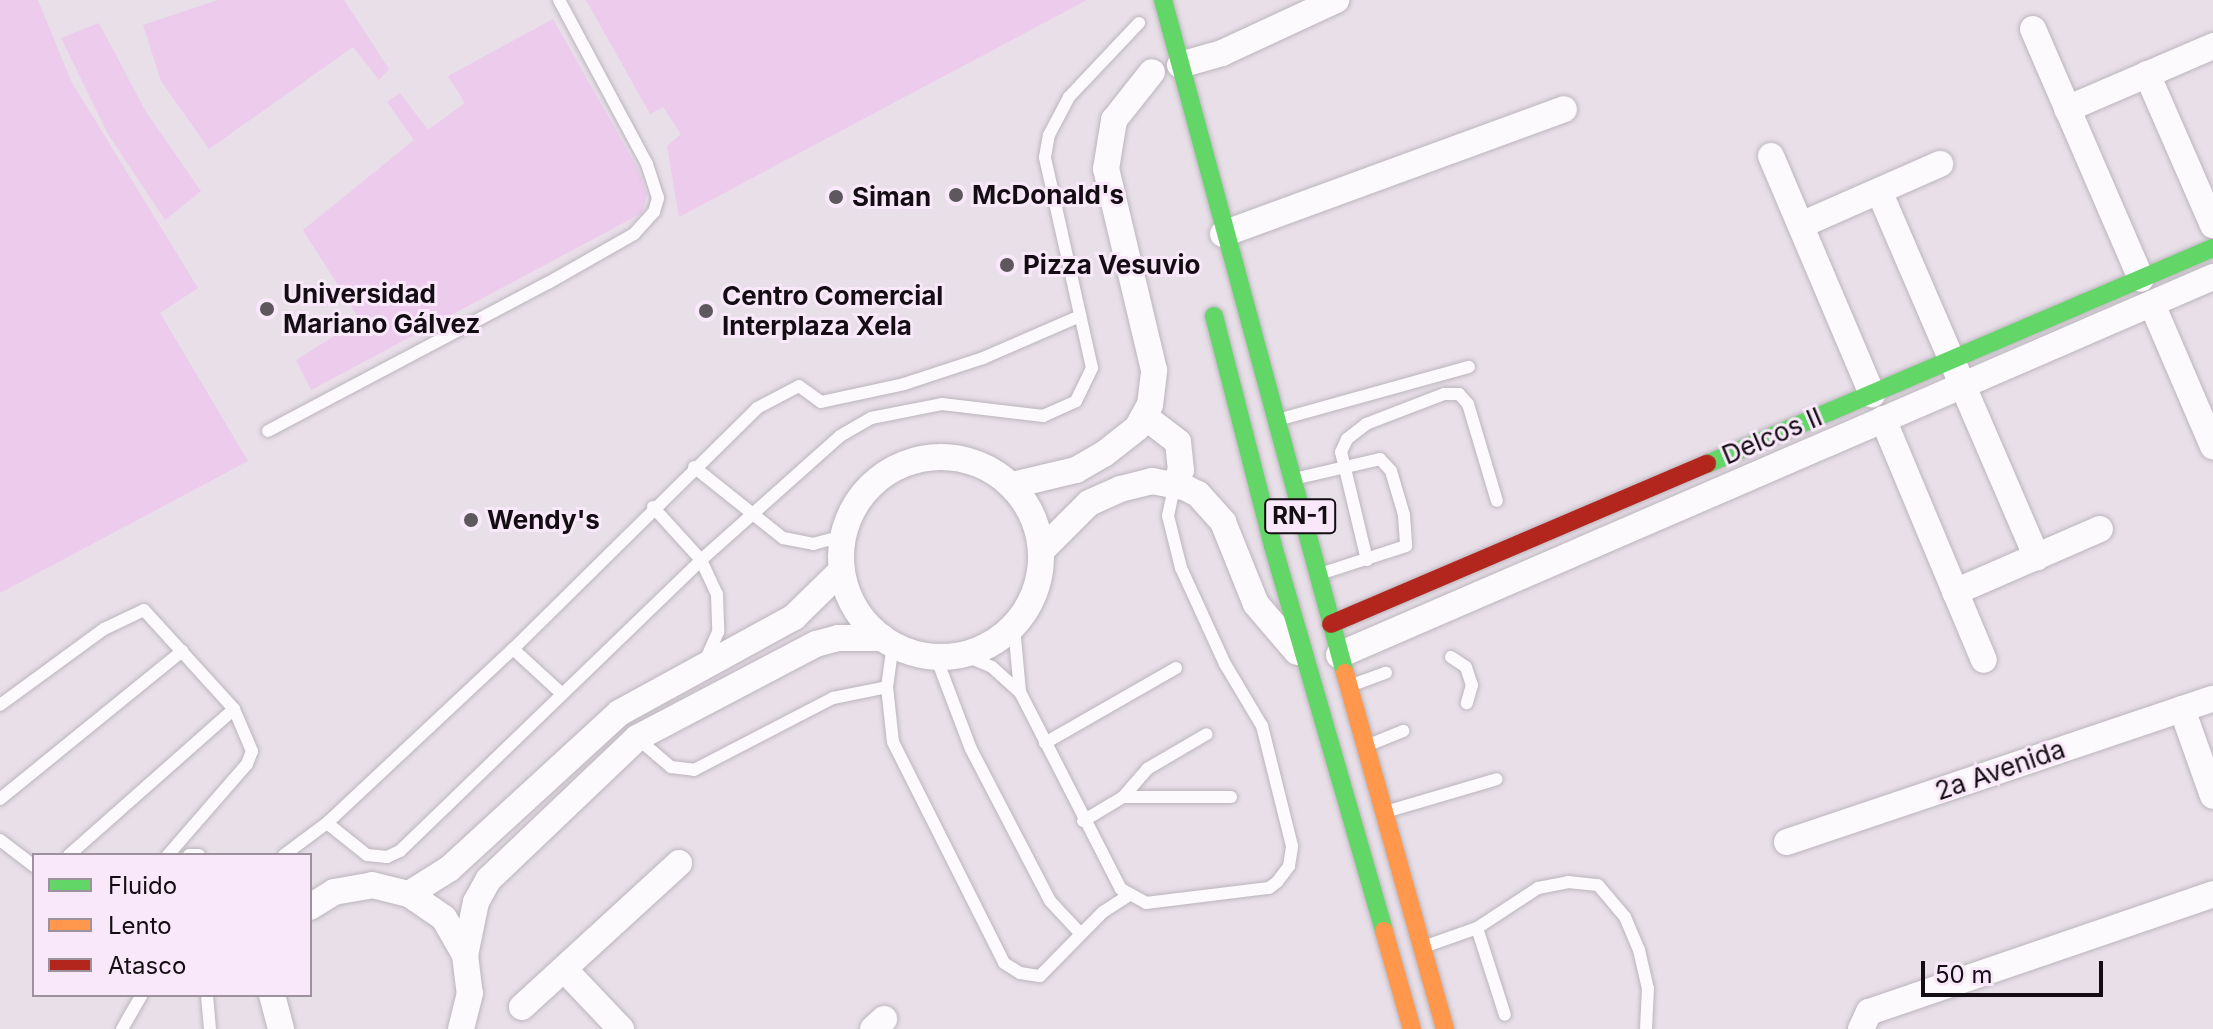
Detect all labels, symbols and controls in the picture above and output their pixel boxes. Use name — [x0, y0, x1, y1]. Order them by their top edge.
place label: McDonald's — [972, 179, 1124, 211]
place label: Siman — [852, 181, 931, 213]
marker: McDonald's — [947, 186, 965, 204]
marker: Siman — [827, 188, 845, 206]
place label: Pizza Vesuvio — [1023, 249, 1201, 281]
marker: Pizza Vesuvio — [998, 256, 1016, 274]
place label: Universidad Mariano Gálvez — [283, 278, 480, 340]
place label: Centro Comercial Interplaza Xela — [722, 280, 943, 342]
marker: Universidad Mariano Gálvez — [258, 300, 276, 318]
marker: Centro Comercial Interplaza Xela — [697, 302, 715, 320]
street label: Delcos II — [1717, 401, 1827, 471]
road number: RN-1 — [1264, 496, 1336, 536]
place label: Wendy's — [487, 504, 600, 536]
marker: Wendy's — [462, 511, 480, 529]
street label: 2a Avenida — [1931, 733, 2069, 807]
legend — [32, 853, 312, 997]
text: Fluido — [108, 871, 177, 900]
text: Lento — [108, 911, 172, 940]
scale bar — [1925, 945, 2107, 995]
text: Atasco — [108, 951, 186, 980]
text: 50 m — [1935, 960, 1993, 989]

